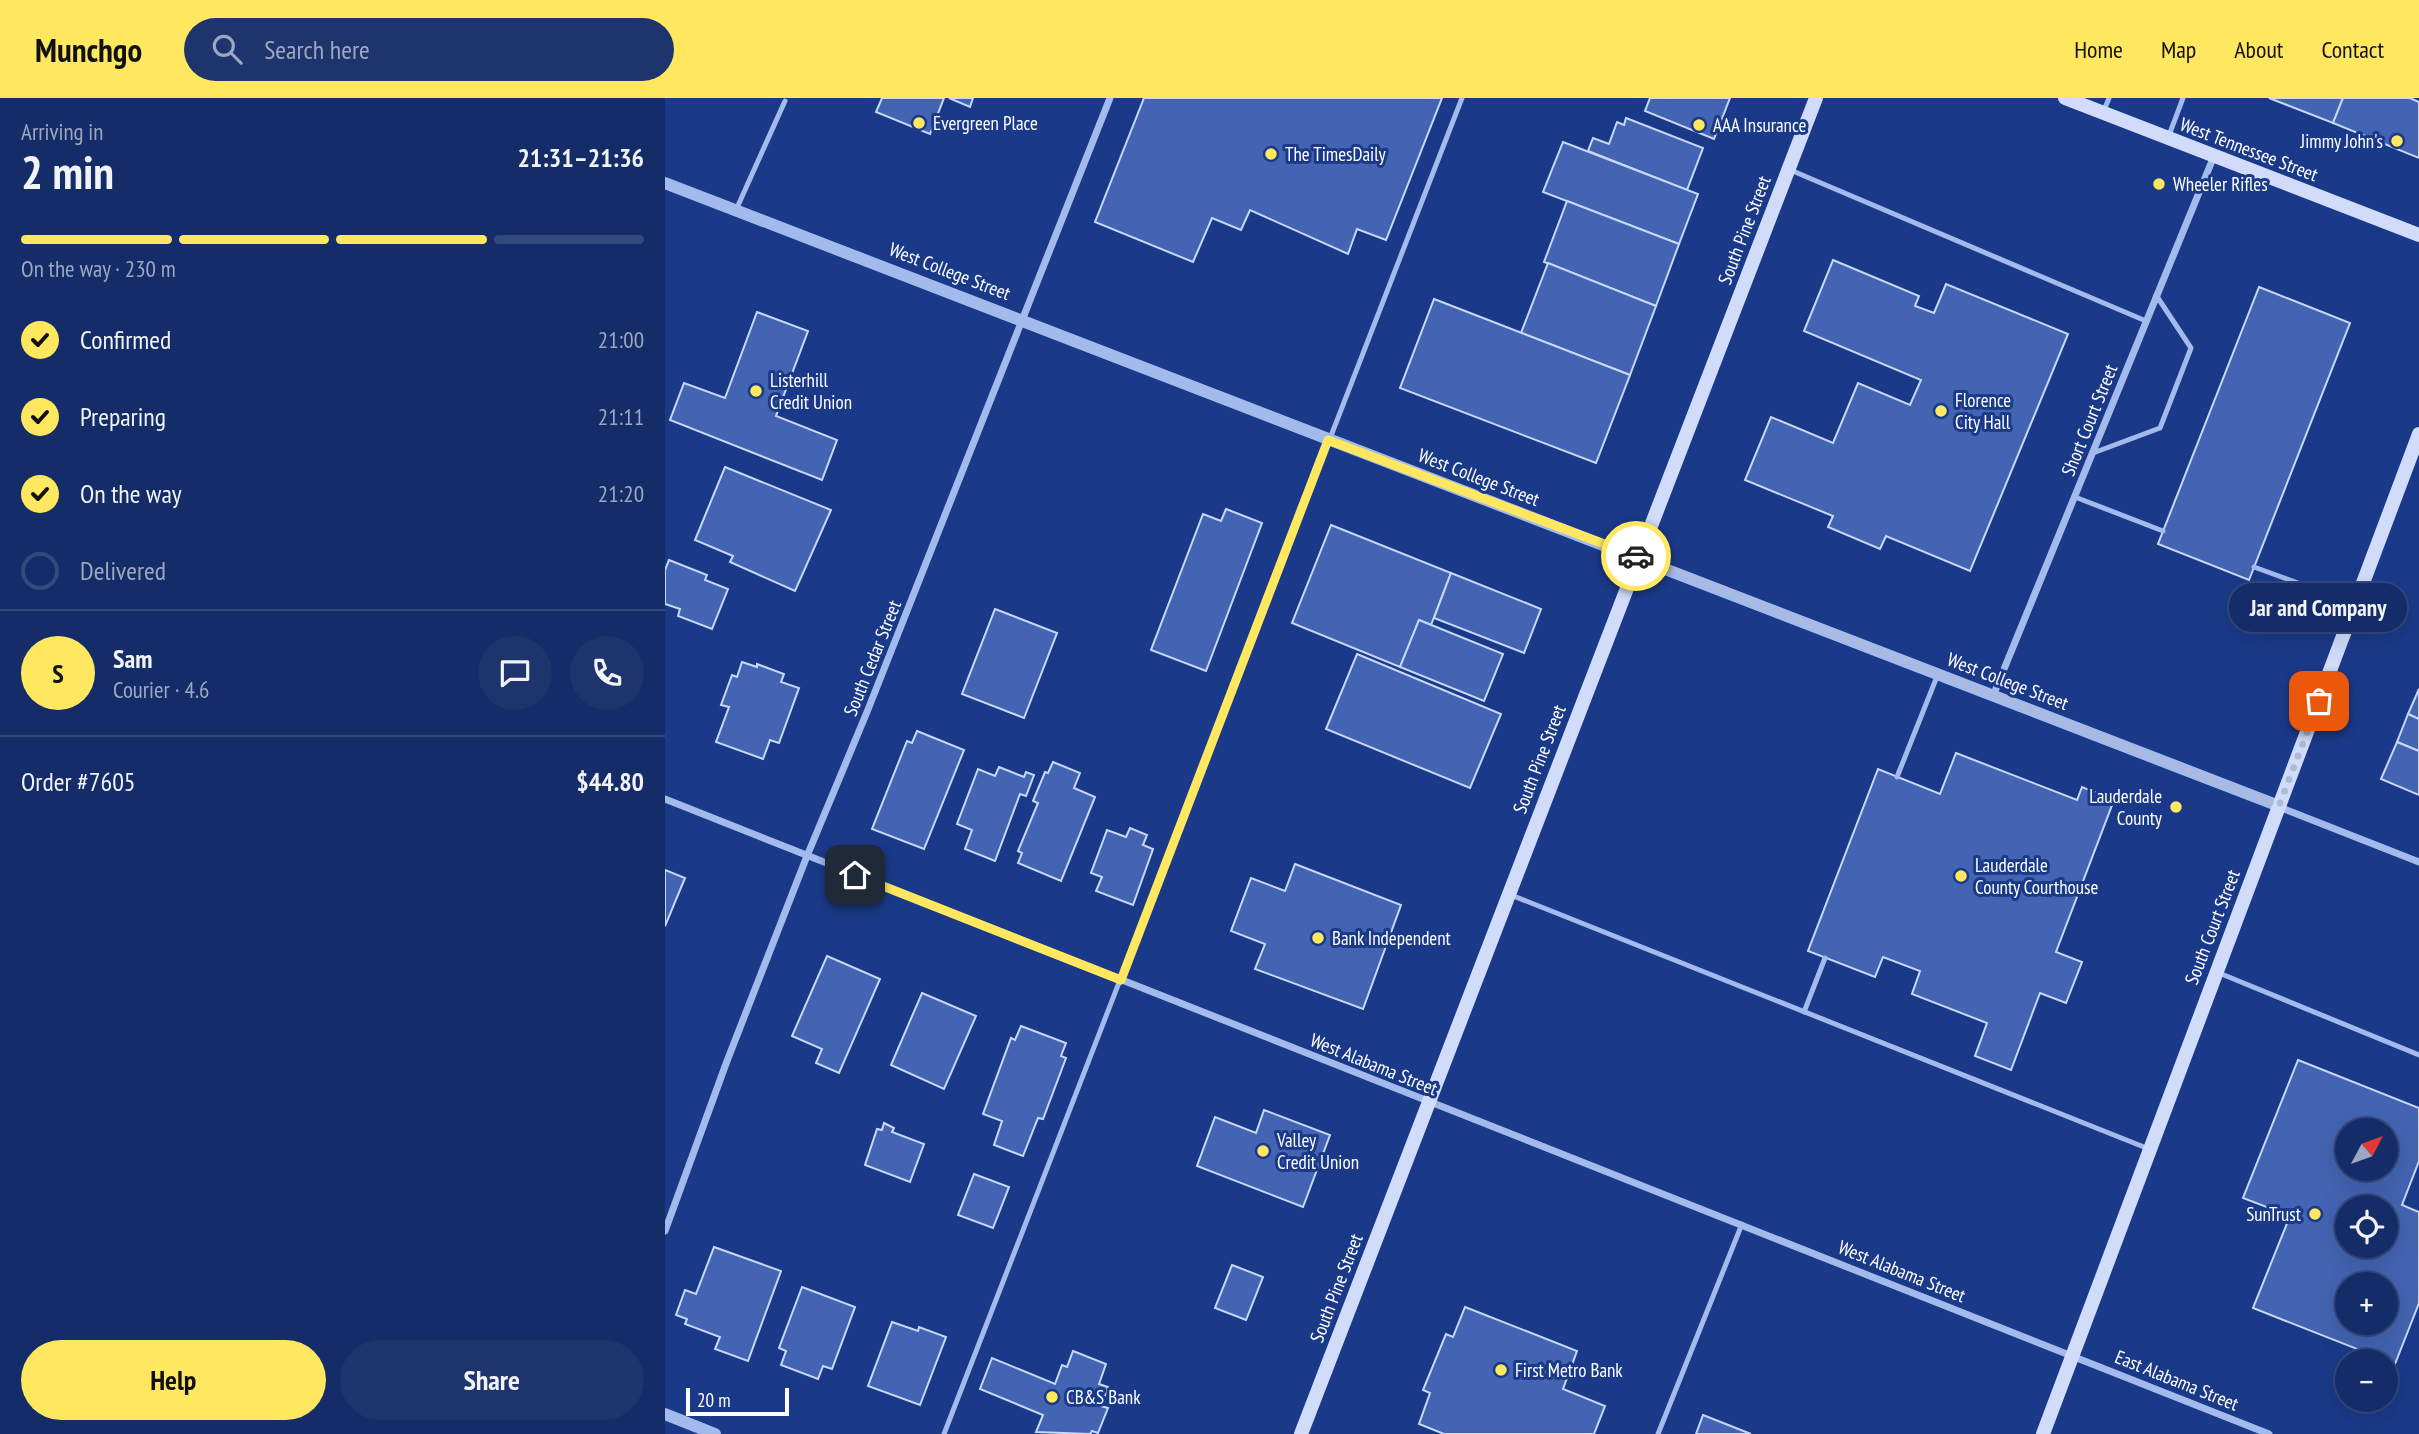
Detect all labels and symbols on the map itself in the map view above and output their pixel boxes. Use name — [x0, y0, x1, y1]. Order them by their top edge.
place label: Evergreen Place — [933, 111, 1038, 135]
street label: West Tennessee Street — [2177, 112, 2322, 187]
place label: AAA Insurance — [1713, 113, 1806, 137]
marker: Evergreen Place — [911, 115, 927, 131]
marker: AAA Insurance — [1691, 117, 1707, 133]
place label: Jimmy John's — [2300, 129, 2383, 153]
marker: Jimmy John's — [2389, 133, 2405, 149]
place label: The TimesDaily — [1285, 142, 1387, 166]
marker: The TimesDaily — [1263, 146, 1279, 162]
street label: South Pine Street — [1712, 172, 1776, 288]
place label: Wheeler Rifles — [2173, 172, 2268, 196]
marker: Wheeler Rifles — [2151, 176, 2167, 192]
street label: West College Street — [886, 237, 1015, 305]
street label: Short Court Street — [2056, 360, 2123, 479]
place label: Listerhill Credit Union — [770, 368, 852, 414]
marker: Listerhill Credit Union — [748, 383, 764, 399]
place label: Florence City Hall — [1955, 388, 2011, 434]
marker: Florence City Hall — [1933, 403, 1949, 419]
street label: West College Street — [1415, 443, 1544, 511]
courier — [1601, 521, 1671, 591]
callout: Jar and Company — [2230, 582, 2408, 631]
street label: South Cedar Street — [838, 596, 906, 719]
street label: West College Street — [1944, 647, 2073, 715]
pin — [2289, 671, 2349, 731]
street label: South Pine Street — [1507, 701, 1571, 817]
place label: Lauderdale County — [2089, 784, 2163, 830]
marker: Lauderdale County — [2168, 799, 2184, 815]
pin — [825, 845, 885, 905]
place label: Lauderdale County Courthouse — [1975, 853, 2098, 899]
street label: South Court Street — [2179, 865, 2245, 988]
marker: Lauderdale County Courthouse — [1953, 868, 1969, 884]
place label: Bank Independent — [1332, 926, 1452, 950]
marker: Bank Independent — [1310, 930, 1326, 946]
street label: West Alabama Street — [1307, 1028, 1442, 1101]
north arrow — [2335, 1118, 2397, 1181]
place label: Valley Credit Union — [1276, 1128, 1359, 1174]
marker: Valley Credit Union — [1255, 1143, 1271, 1159]
place label: SunTrust — [2246, 1202, 2302, 1226]
marker: SunTrust — [2307, 1206, 2323, 1222]
street label: South Pine Street — [1304, 1230, 1368, 1346]
street label: West Alabama Street — [1835, 1235, 1970, 1308]
street label: East Alabama Street — [2112, 1344, 2243, 1416]
place label: First Metro Bank — [1515, 1358, 1623, 1382]
marker: First Metro Bank — [1493, 1362, 1509, 1378]
scale bar — [686, 1385, 789, 1417]
place label: CB&S Bank — [1066, 1385, 1141, 1409]
marker: CB&S Bank — [1044, 1389, 1060, 1405]

